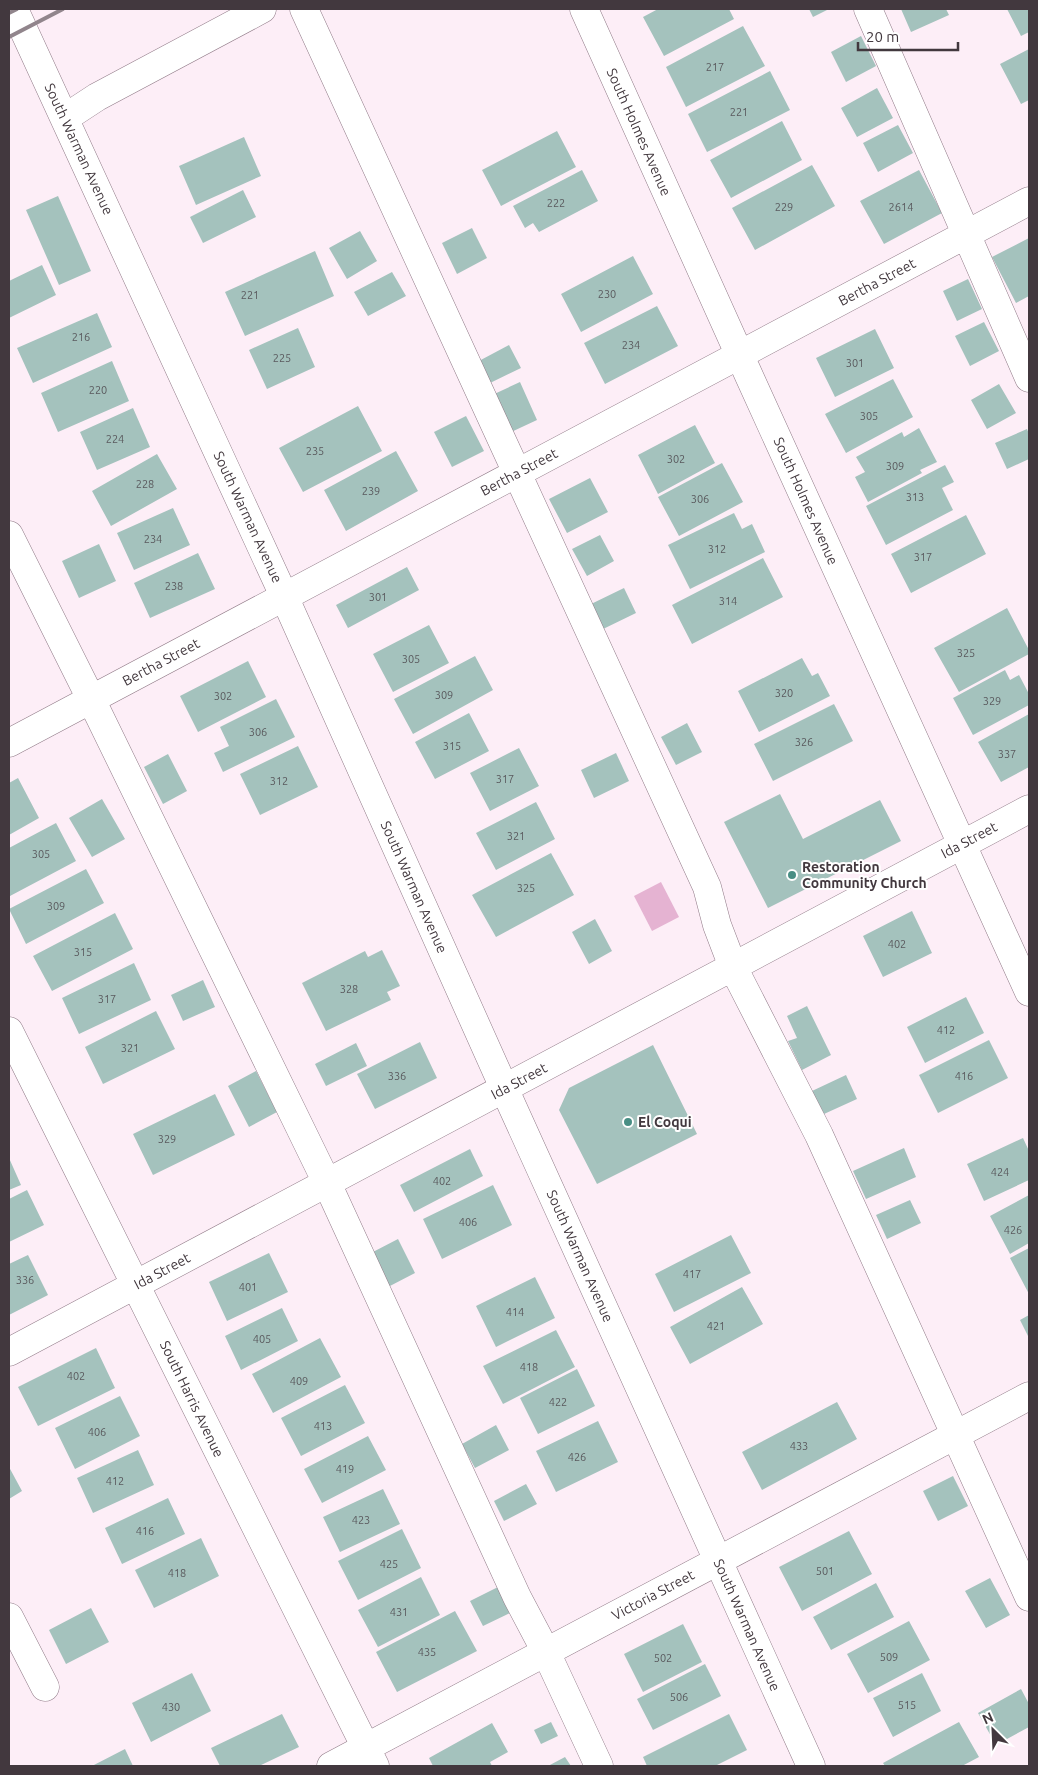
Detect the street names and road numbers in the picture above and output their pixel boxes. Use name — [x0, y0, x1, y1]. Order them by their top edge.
street label: South Holmes Avenue — [604, 66, 674, 198]
street label: South Warman Avenue — [42, 81, 116, 217]
street label: Bertha Street — [836, 255, 919, 309]
street label: South Holmes Avenue — [771, 435, 841, 567]
street label: Bertha Street — [478, 445, 561, 499]
street label: South Warman Avenue — [211, 449, 285, 585]
street label: Bertha Street — [120, 635, 203, 689]
street label: South Warman Avenue — [378, 818, 450, 956]
street label: Ida Street — [938, 818, 1000, 861]
street label: Ida Street — [488, 1059, 550, 1102]
street label: South Warman Avenue — [544, 1187, 616, 1325]
street label: Ida Street — [131, 1249, 193, 1292]
street label: South Harris Avenue — [157, 1338, 227, 1460]
street label: South Warman Avenue — [711, 1556, 783, 1694]
street label: Victoria Street — [609, 1566, 697, 1623]

